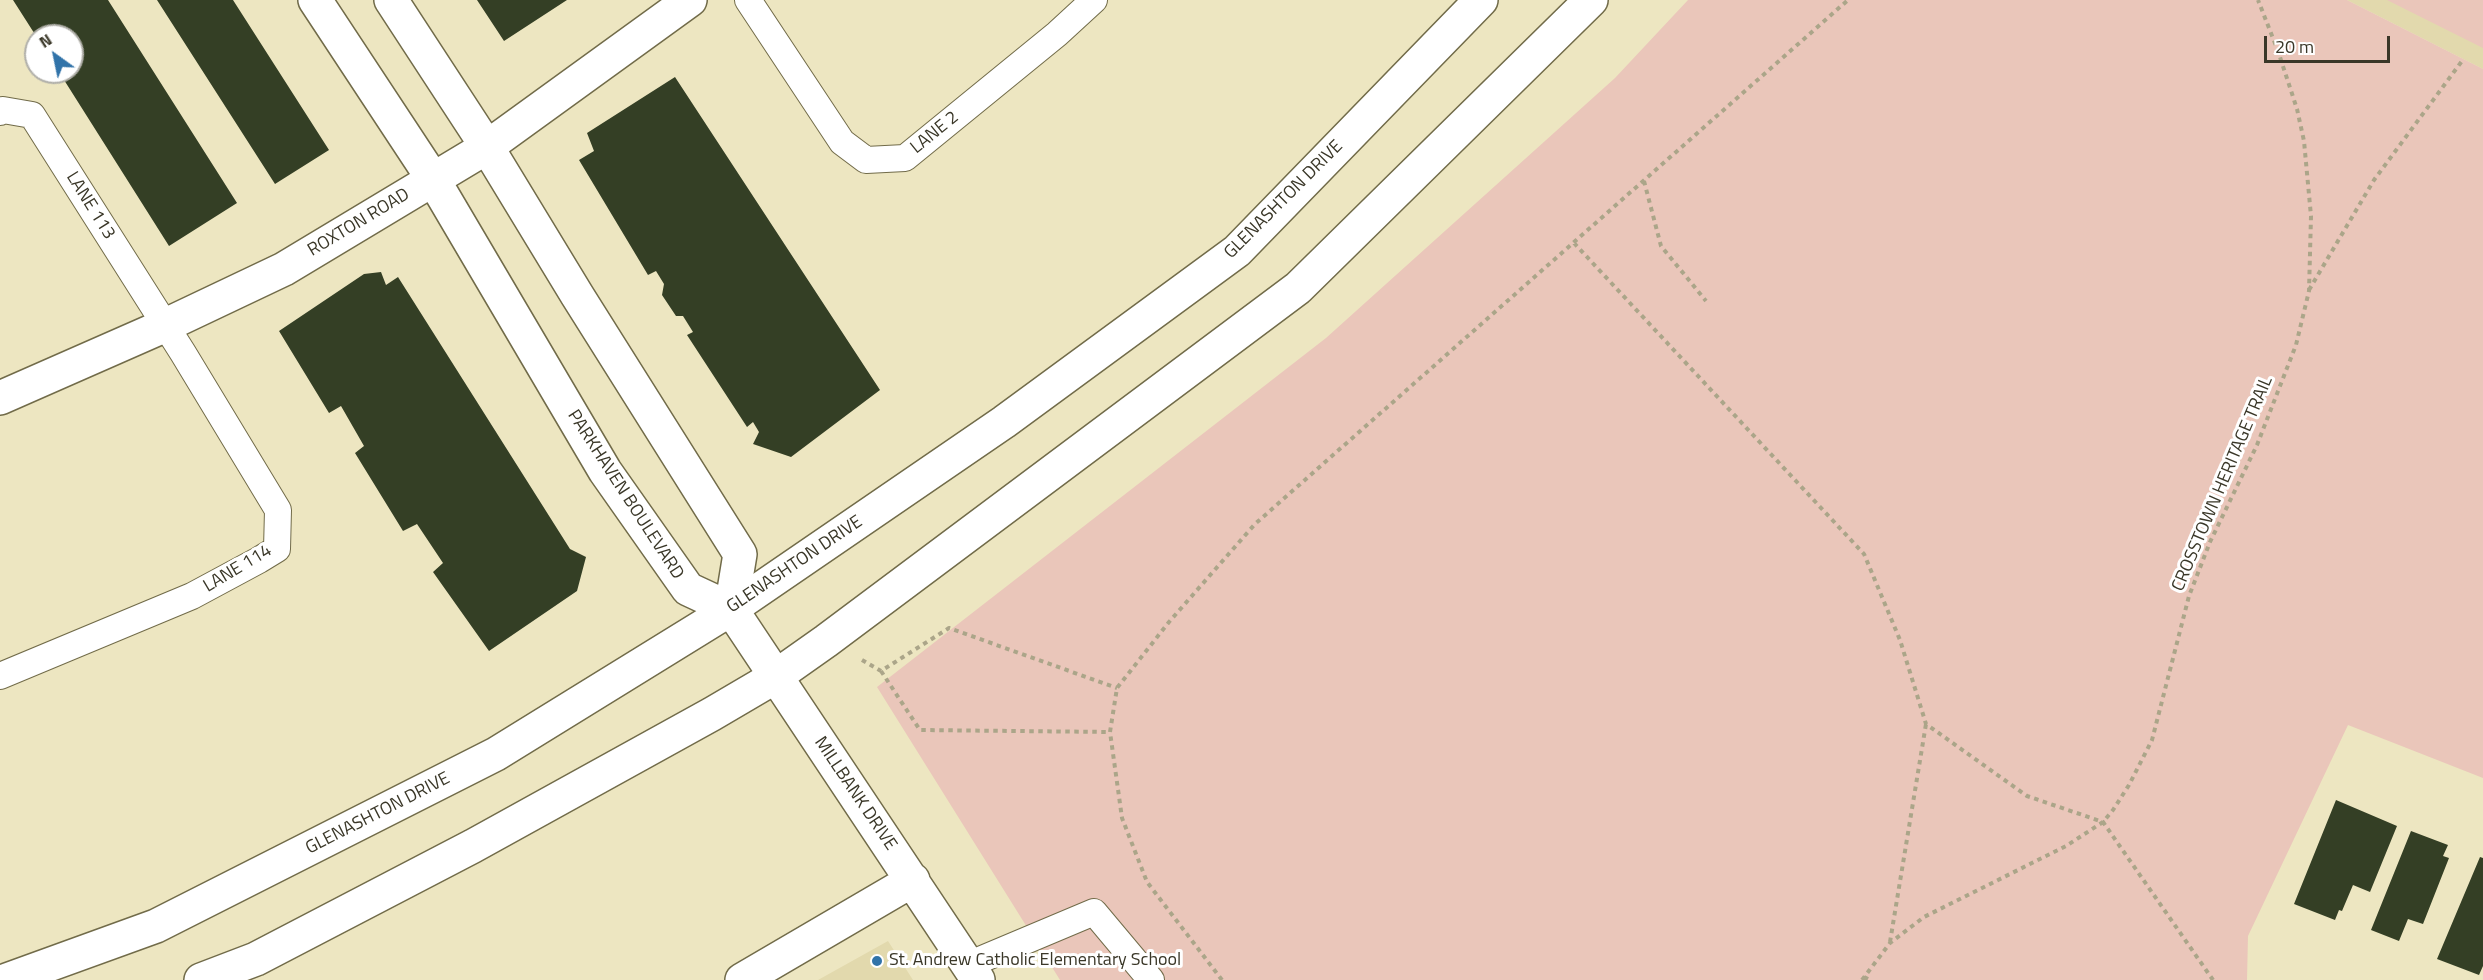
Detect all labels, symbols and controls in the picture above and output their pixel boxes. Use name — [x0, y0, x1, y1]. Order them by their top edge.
north arrow — [24, 24, 84, 84]
scale bar — [2267, 24, 2393, 62]
text: N — [34, 27, 56, 54]
text: 20 m — [2275, 33, 2314, 60]
street label: LANE 2 — [907, 107, 963, 159]
street label: GLENASHTON DRIVE — [1220, 136, 1348, 264]
street label: LANE 113 — [61, 168, 119, 244]
street label: ROXTON ROAD — [304, 184, 414, 262]
street label: CROSSTOWN HERITAGE TRAIL — [2168, 373, 2278, 595]
street label: PARKHAVEN BOULEVARD — [562, 406, 688, 584]
street label: GLENASHTON DRIVE — [723, 512, 867, 618]
street label: LANE 114 — [200, 540, 276, 598]
street label: MILLBANK DRIVE — [809, 733, 901, 855]
street label: GLENASHTON DRIVE — [302, 768, 454, 860]
place label: St. Andrew Catholic Elementary School — [889, 950, 1181, 972]
marker: St. Andrew Catholic Elementary School — [870, 954, 884, 968]

